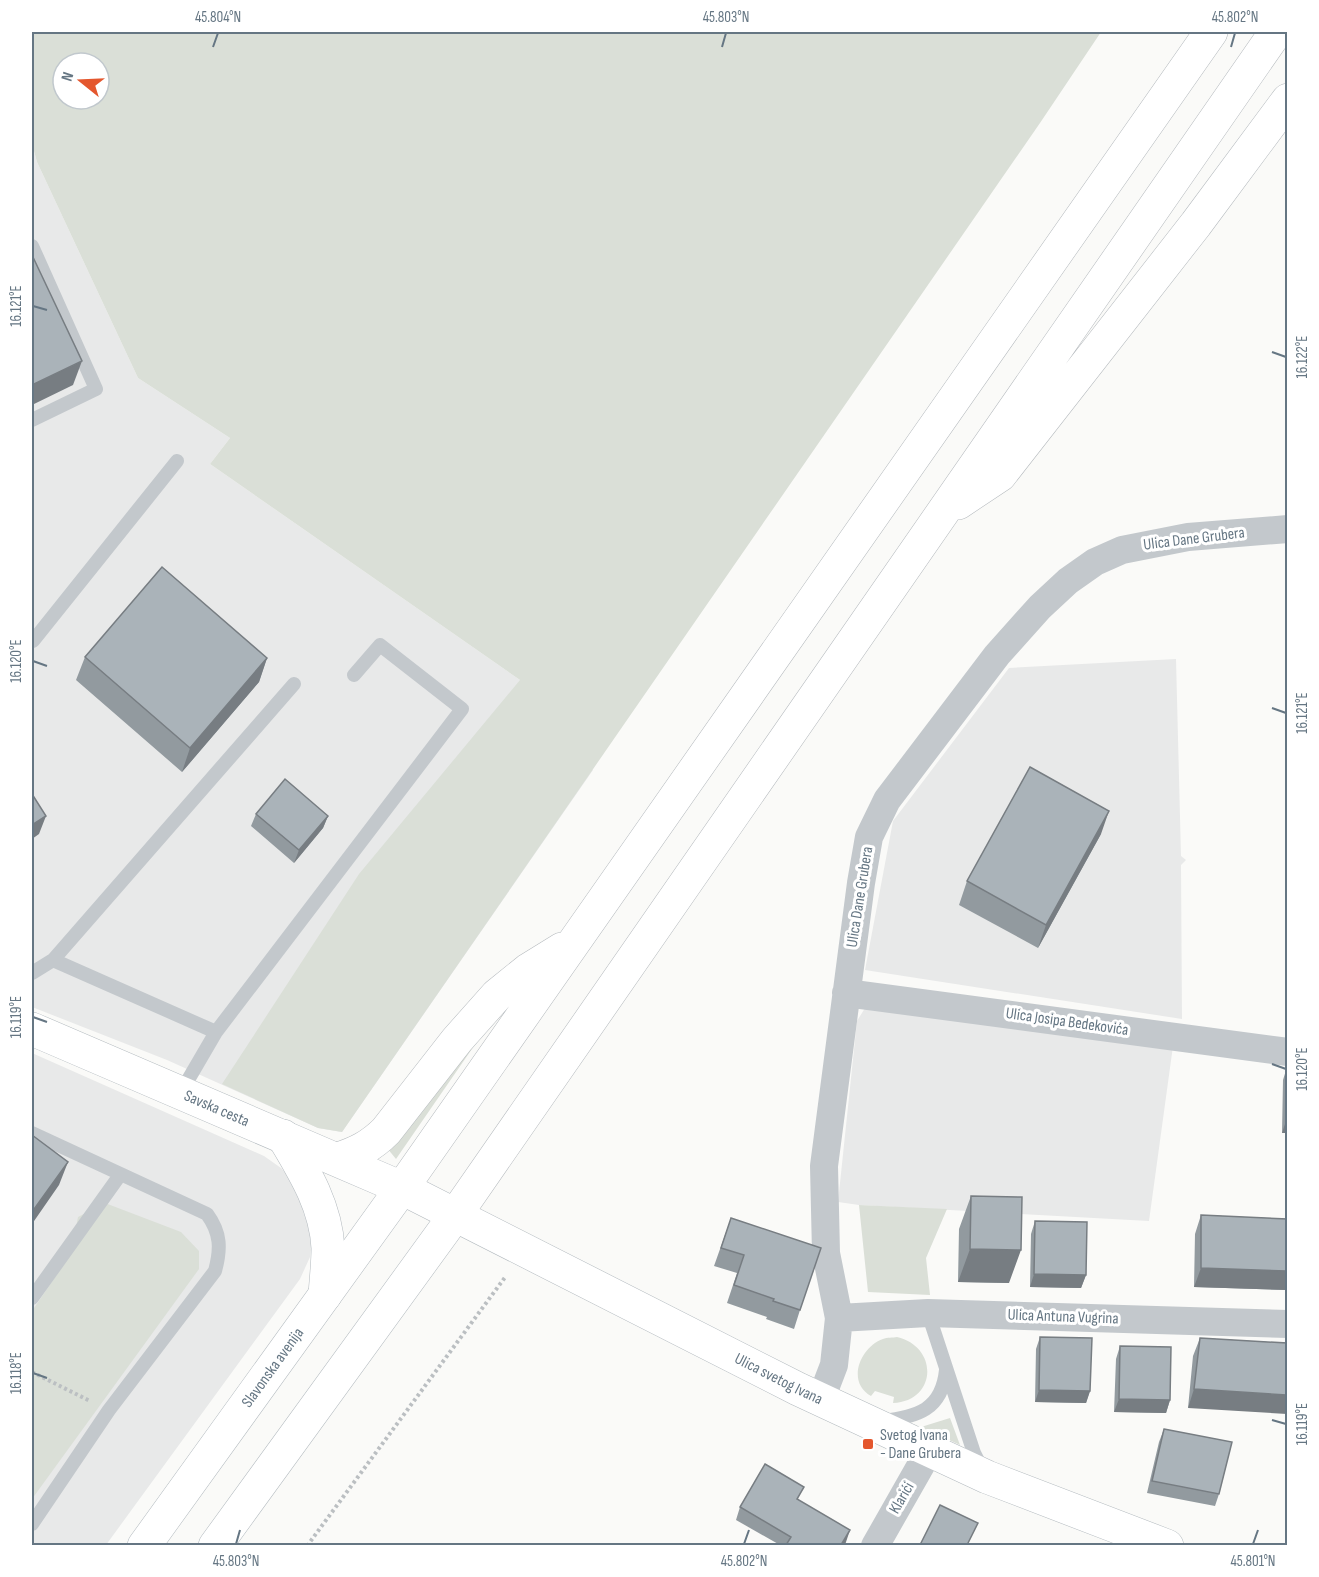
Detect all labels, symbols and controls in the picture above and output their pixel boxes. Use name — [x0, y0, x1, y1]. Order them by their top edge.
text: 45.804°N — [195, 8, 241, 27]
text: 45.803°N — [703, 8, 749, 27]
text: 45.802°N — [1212, 8, 1258, 27]
north arrow — [51, 51, 111, 111]
text: N — [58, 70, 79, 84]
text: 16.121°E — [7, 285, 26, 327]
text: 16.122°E — [1293, 336, 1312, 378]
street label: Ulica Dane Grubera — [1142, 523, 1246, 555]
text: 16.120°E — [7, 639, 26, 683]
text: 16.121°E — [1293, 692, 1312, 734]
street label: Ulica Dane Grubera — [843, 845, 877, 949]
text: 16.119°E — [7, 996, 26, 1038]
street label: Ulica Josipa Bedekovića — [1004, 1004, 1130, 1040]
text: 16.120°E — [1293, 1047, 1312, 1091]
street label: Savska cesta — [181, 1086, 252, 1131]
street label: Ulica Antuna Vugrina — [1007, 1306, 1119, 1328]
street label: Slavonska avenija — [238, 1324, 308, 1411]
street label: Ulica svetog Ivana — [731, 1349, 826, 1409]
text: 16.118°E — [7, 1352, 26, 1394]
text: 16.119°E — [1293, 1403, 1312, 1445]
place label: Svetog Ivana - Dane Grubera — [880, 1426, 961, 1463]
marker: Svetog Ivana - Dane Grubera — [861, 1437, 875, 1451]
street label: Klarići — [885, 1479, 919, 1517]
text: 45.803°N — [213, 1552, 259, 1571]
text: 45.802°N — [721, 1552, 767, 1571]
text: 45.801°N — [1230, 1552, 1276, 1571]

